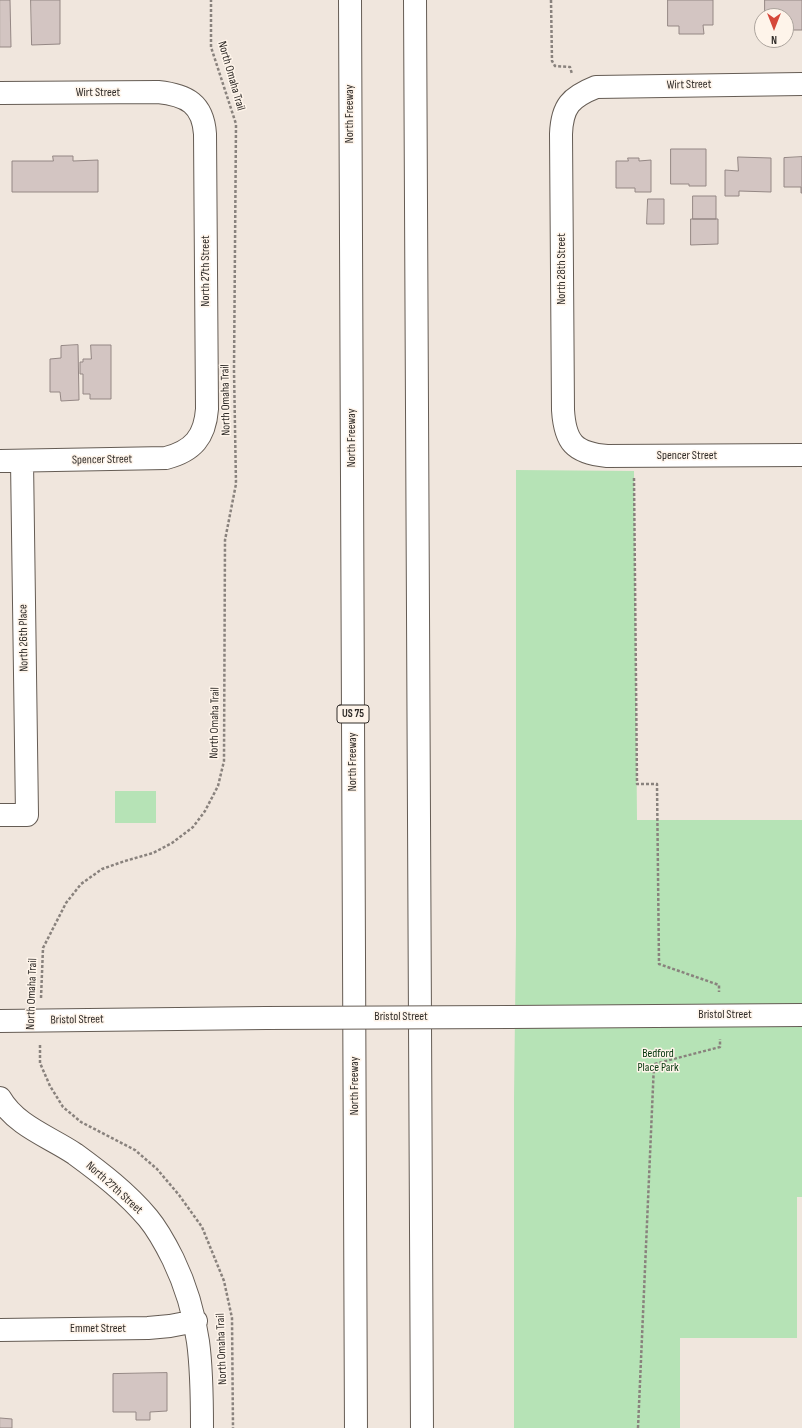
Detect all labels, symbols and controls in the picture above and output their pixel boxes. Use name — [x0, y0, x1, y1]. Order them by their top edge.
north arrow — [754, 8, 794, 48]
text: N — [771, 33, 777, 46]
street label: North Omaha Trail — [214, 40, 248, 112]
street label: Wirt Street — [667, 77, 711, 93]
street label: North Freeway — [343, 85, 357, 143]
street label: Wirt Street — [76, 86, 120, 100]
street label: North 28th Street — [555, 233, 569, 305]
street label: North 27th Street — [199, 235, 213, 307]
street label: North Omaha Trail — [218, 364, 234, 436]
street label: North Freeway — [345, 409, 359, 467]
street label: Spencer Street — [657, 449, 717, 463]
street label: Spencer Street — [72, 452, 132, 468]
street label: North 26th Place — [16, 604, 32, 672]
street label: North Omaha Trail — [207, 687, 223, 759]
road number: US 75 — [337, 705, 369, 723]
street label: North Freeway — [346, 733, 360, 791]
street label: North Omaha Trail — [24, 958, 40, 1030]
street label: Bristol Street — [698, 1008, 752, 1022]
street label: Bristol Street — [374, 1010, 428, 1024]
street label: Bristol Street — [50, 1012, 104, 1028]
park label: Bedford Place Park — [638, 1047, 678, 1075]
street label: North Freeway — [348, 1057, 362, 1115]
street label: North 27th Street — [83, 1159, 145, 1217]
street label: North Omaha Trail — [214, 1313, 230, 1385]
street label: Emmet Street — [70, 1322, 126, 1336]

